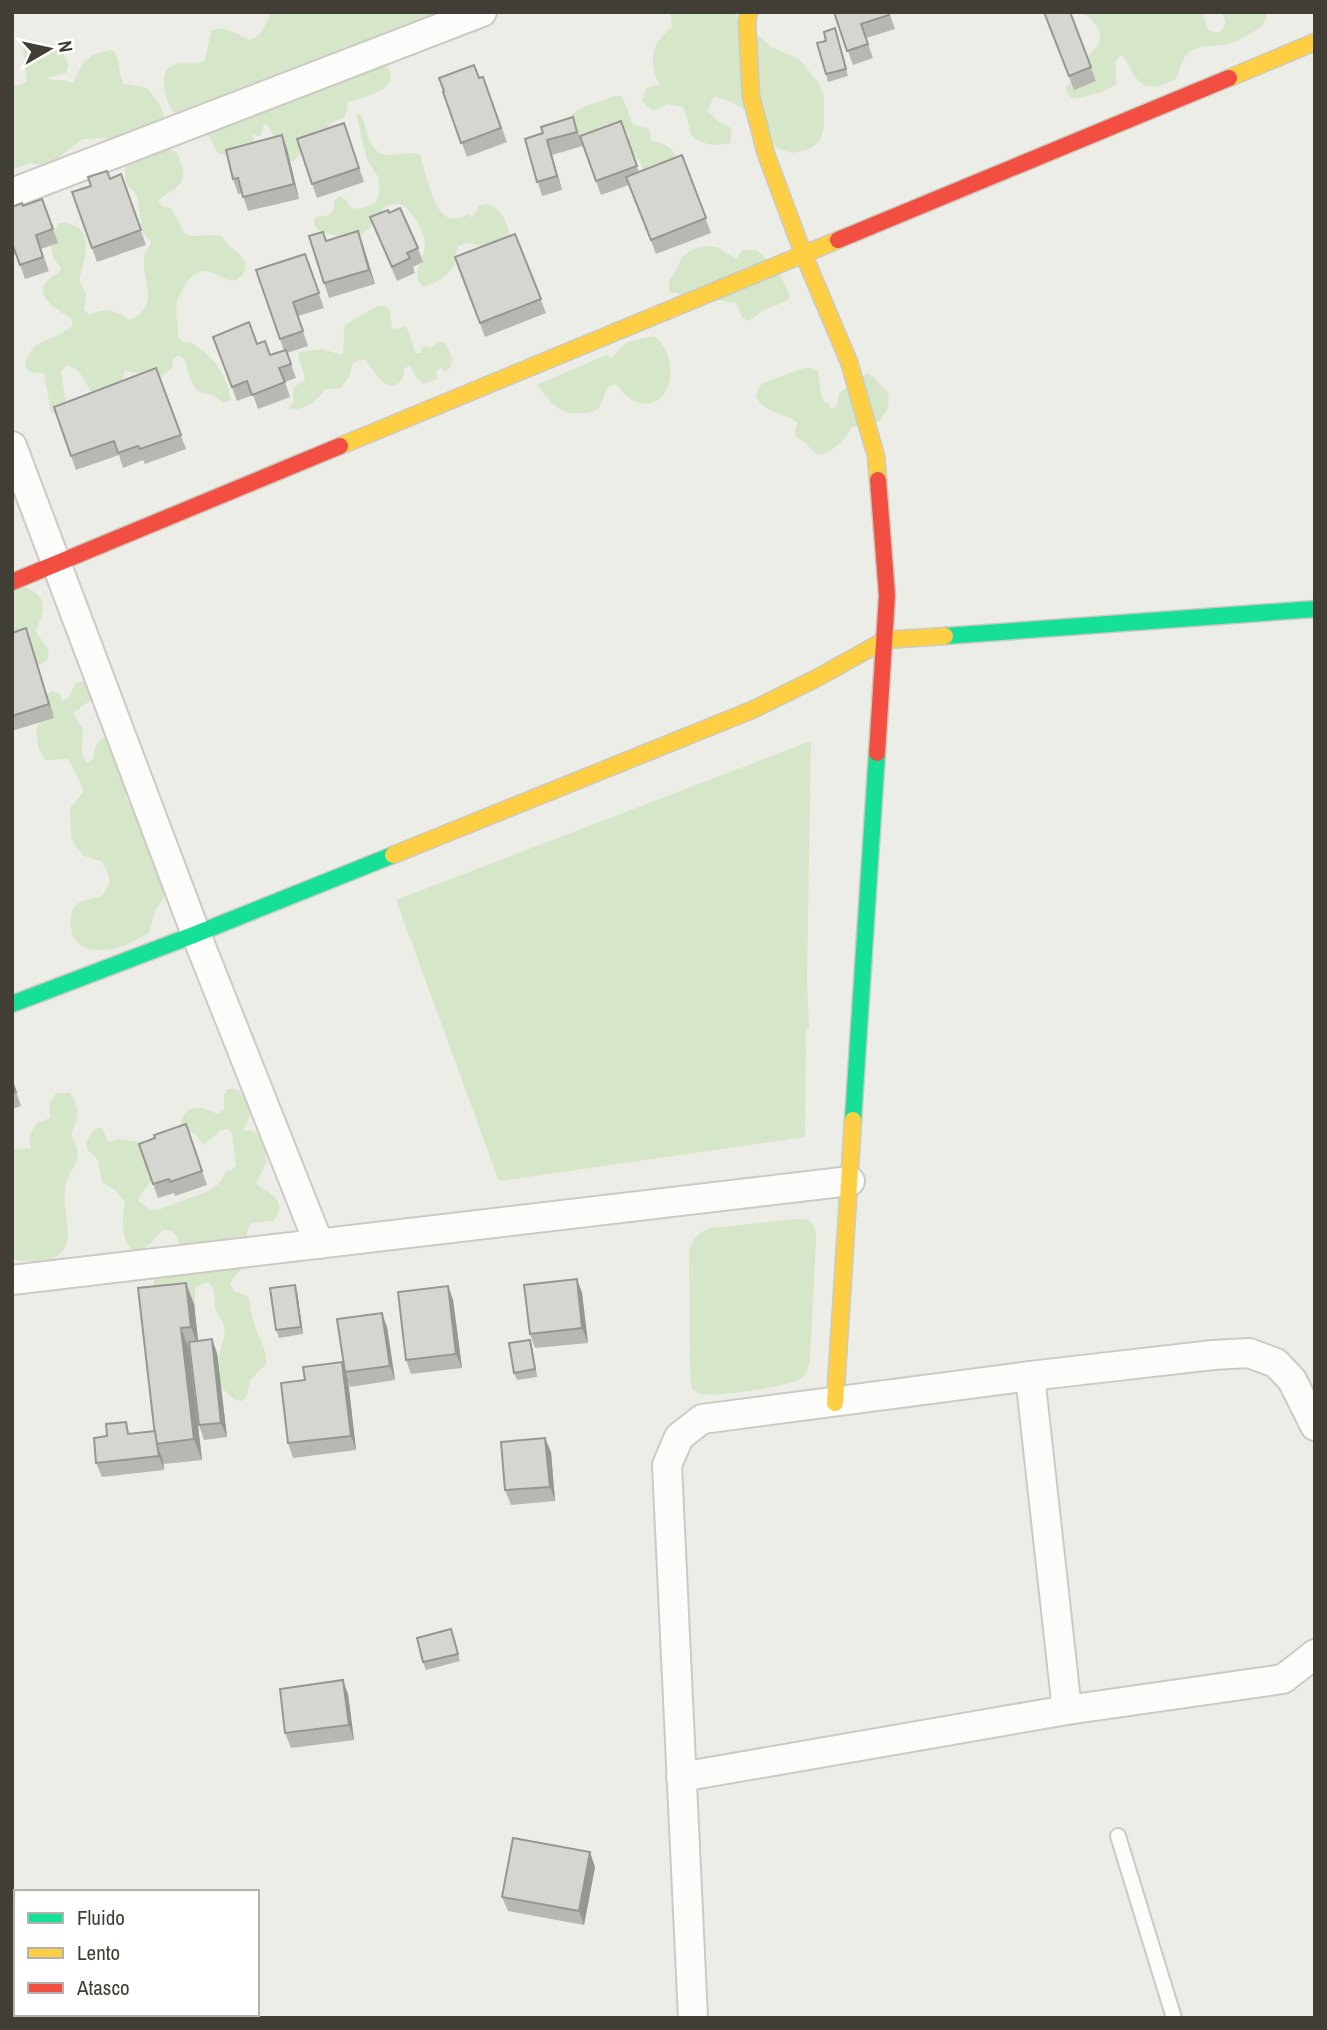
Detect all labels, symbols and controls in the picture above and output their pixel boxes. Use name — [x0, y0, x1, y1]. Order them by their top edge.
north arrow — [14, 14, 84, 84]
text: N — [52, 39, 80, 54]
legend — [14, 1890, 259, 2016]
text: Fluido — [77, 1903, 125, 1932]
text: Lento — [77, 1938, 120, 1967]
text: Atasco — [76, 1973, 130, 2002]

